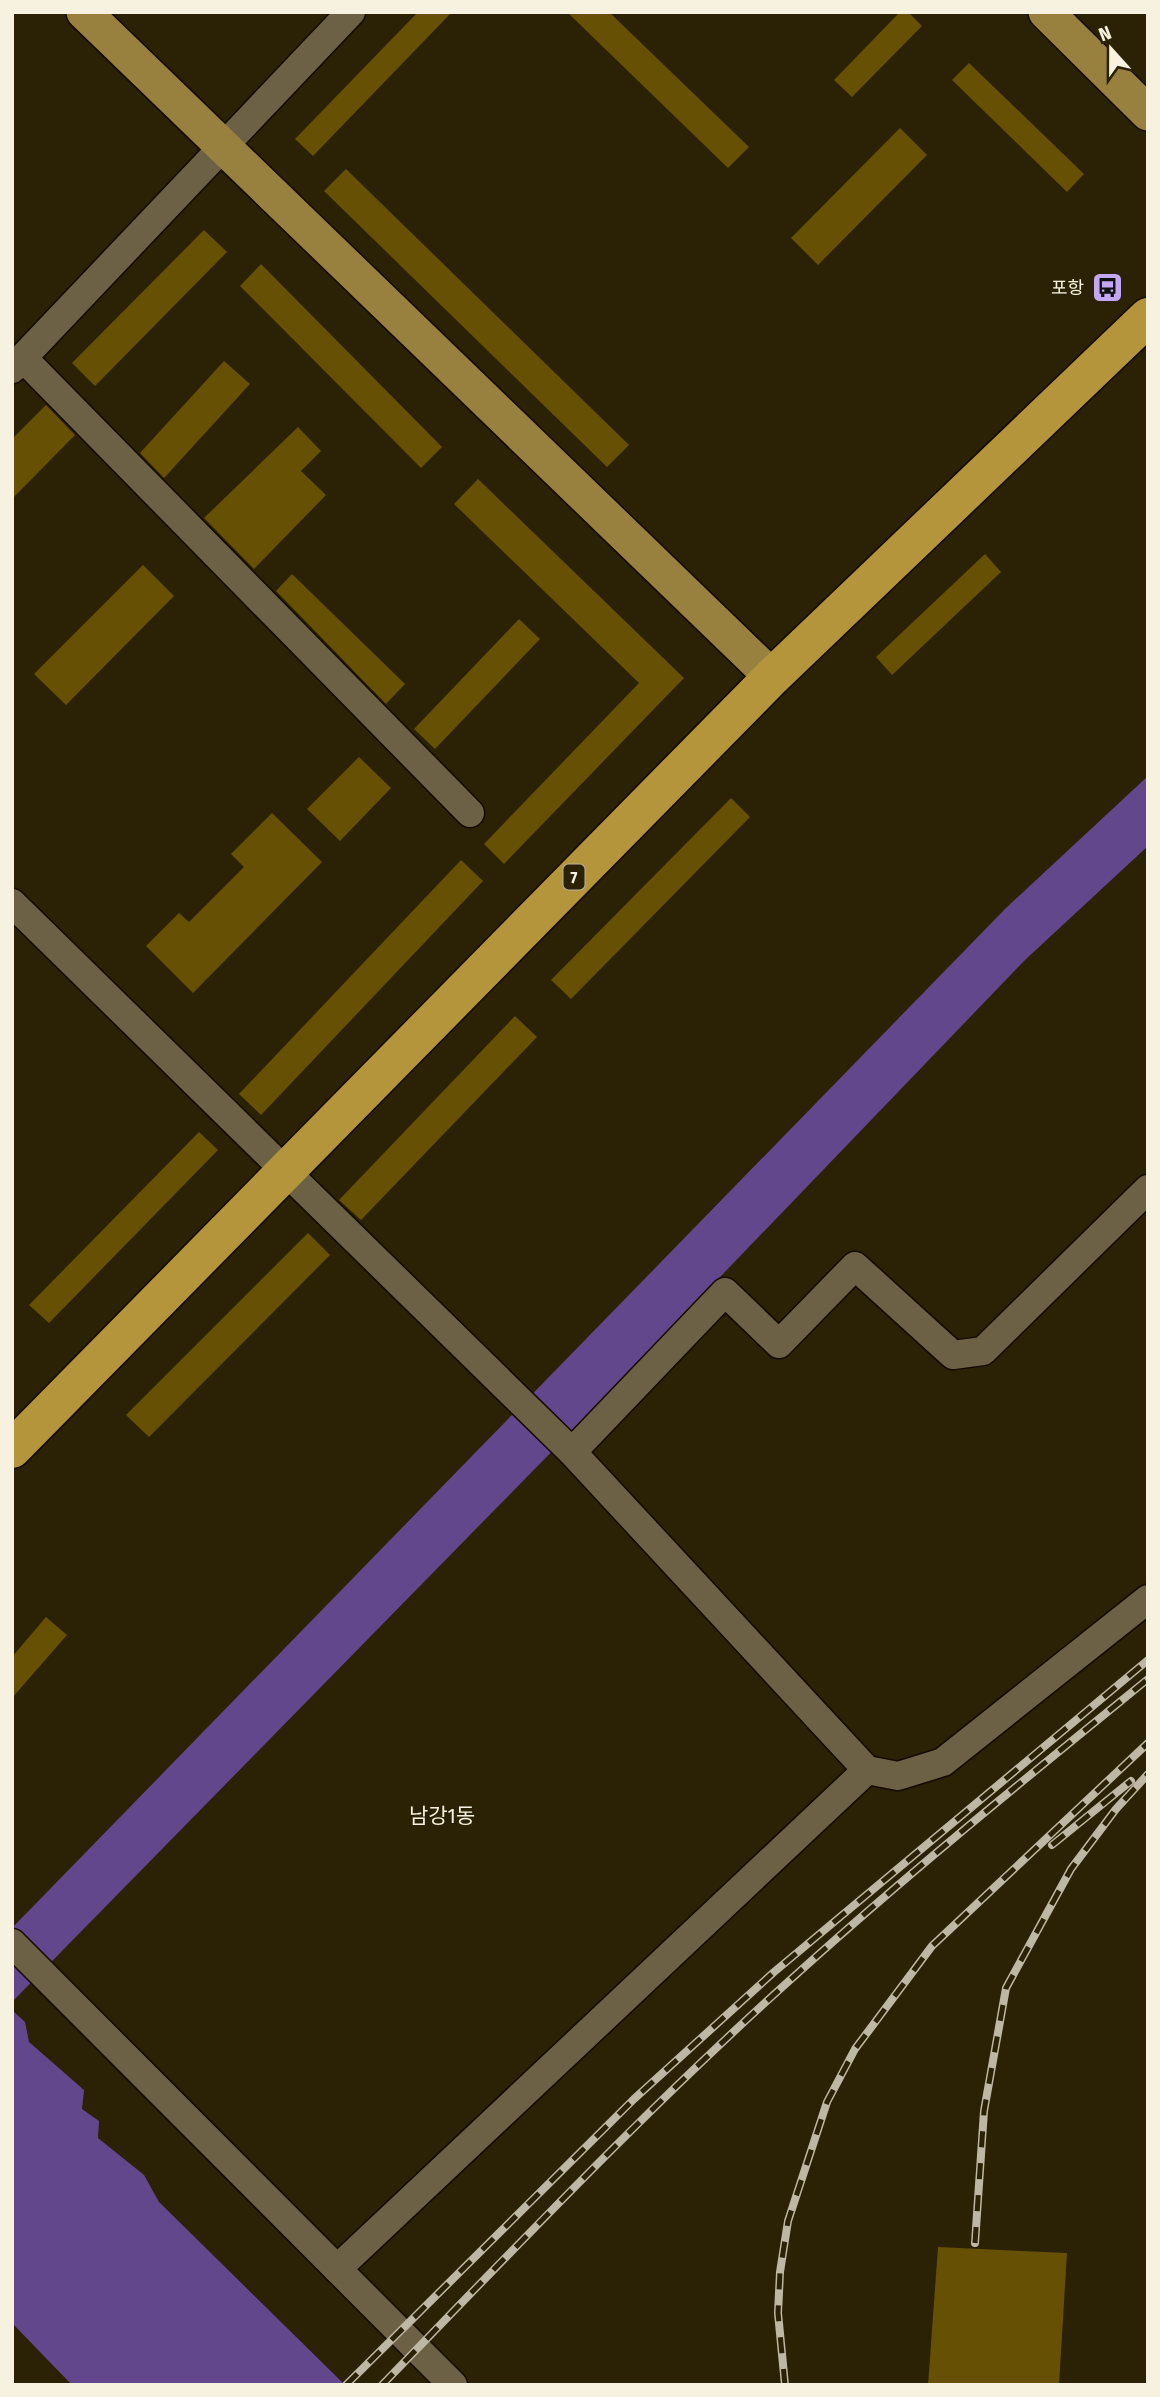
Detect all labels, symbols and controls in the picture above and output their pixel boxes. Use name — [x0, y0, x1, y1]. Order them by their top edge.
north arrow — [1076, 14, 1146, 84]
text: N — [1096, 21, 1115, 46]
bus stop icon: 포항 — [1090, 271, 1124, 305]
place label: 포항 — [1051, 277, 1084, 299]
road number: 7 — [564, 864, 584, 890]
district label: 남강1동 — [409, 1803, 475, 1829]

